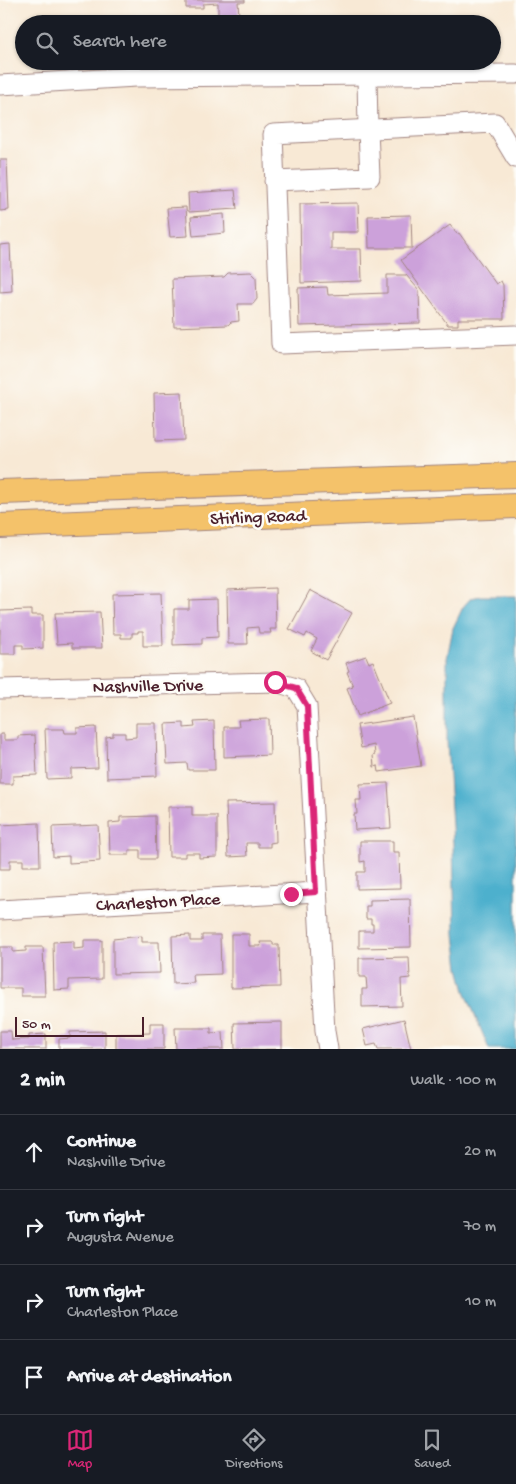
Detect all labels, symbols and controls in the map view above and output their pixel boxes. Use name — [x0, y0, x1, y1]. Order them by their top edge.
search box — [15, 15, 501, 70]
icon: search — [33, 29, 61, 57]
text: Search here — [73, 31, 167, 54]
street label: Stirling Road — [210, 506, 308, 531]
route start — [264, 671, 287, 694]
street label: Nashville Drive — [93, 676, 204, 699]
route end — [280, 883, 303, 906]
street label: Charleston Place — [95, 890, 222, 917]
scale bar — [15, 1014, 144, 1037]
text: 50 m — [22, 1017, 51, 1034]
text: 2 min — [20, 1069, 65, 1094]
text: Walk · 100 m — [410, 1072, 496, 1091]
text: Continue — [67, 1131, 136, 1154]
icon: ahead — [20, 1138, 48, 1166]
text: 20 m — [464, 1143, 496, 1162]
text: Nashville Drive — [67, 1154, 165, 1173]
text: Turn right — [67, 1206, 143, 1229]
icon: right — [20, 1213, 48, 1241]
text: 70 m — [463, 1218, 496, 1237]
text: Augusta Avenue — [67, 1229, 174, 1248]
text: Turn right — [67, 1281, 143, 1304]
icon: right — [20, 1288, 48, 1316]
text: 10 m — [465, 1293, 496, 1312]
text: Charleston Place — [67, 1304, 178, 1323]
icon: arrive — [20, 1363, 48, 1391]
text: Arrive at destination — [67, 1366, 231, 1389]
tab: Map — [66, 1426, 94, 1473]
tab: Directions — [226, 1426, 283, 1473]
tab: Saved — [414, 1426, 450, 1473]

